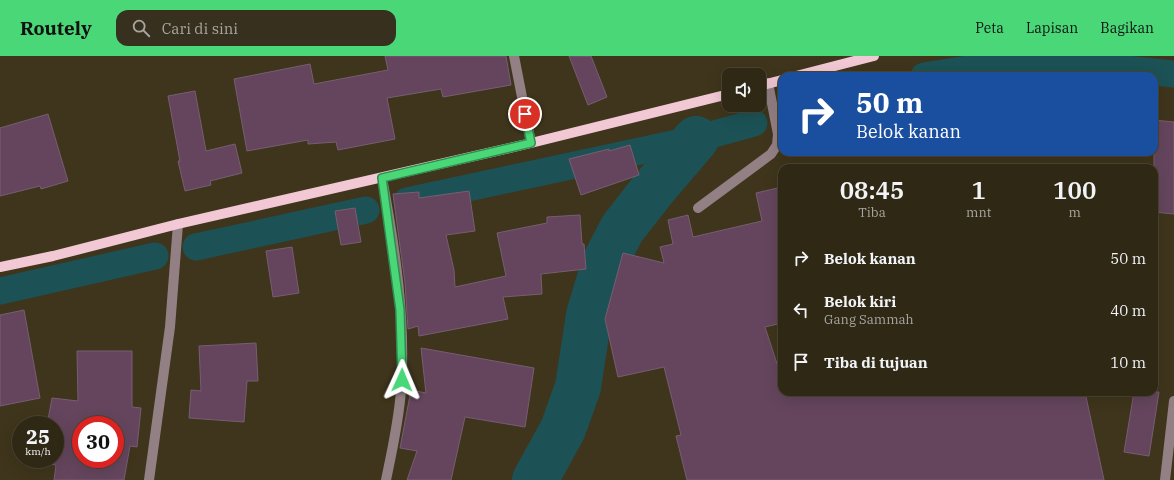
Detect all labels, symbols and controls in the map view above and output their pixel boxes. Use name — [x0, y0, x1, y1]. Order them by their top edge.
search box — [116, 10, 396, 46]
text: Routely — [20, 16, 92, 40]
icon: search — [130, 17, 152, 39]
text: Cari di sini — [162, 19, 238, 38]
text: Peta — [975, 19, 1004, 37]
text: Lapisan — [1026, 19, 1078, 37]
text: Bagikan — [1100, 19, 1154, 37]
map controls — [722, 68, 766, 112]
button: sound — [722, 68, 766, 112]
text: 50 m — [856, 84, 923, 121]
icon: right — [790, 88, 842, 140]
pin — [508, 97, 542, 131]
icon: arrive — [514, 103, 536, 125]
text: Belok kanan — [856, 120, 961, 143]
text: 08:45 — [840, 174, 904, 206]
text: 1 — [972, 174, 986, 206]
text: 100 — [1053, 174, 1096, 206]
text: Tiba — [858, 204, 886, 221]
text: mnt — [966, 204, 991, 221]
text: m — [1068, 204, 1081, 221]
icon: right — [790, 247, 812, 269]
text: Belok kanan — [824, 249, 916, 268]
text: 50 m — [1110, 249, 1146, 268]
text: Belok kiri — [824, 292, 896, 311]
icon: left — [790, 299, 812, 321]
text: 40 m — [1110, 301, 1146, 320]
text: Gang Sammah — [824, 311, 914, 328]
icon: arrive — [790, 351, 812, 373]
text: Tiba di tujuan — [824, 353, 928, 372]
text: 10 m — [1110, 353, 1146, 372]
position arrow — [381, 359, 423, 401]
speed limit sign: 30 — [72, 416, 124, 468]
text: 25 — [26, 423, 50, 450]
text: km/h — [25, 445, 51, 458]

